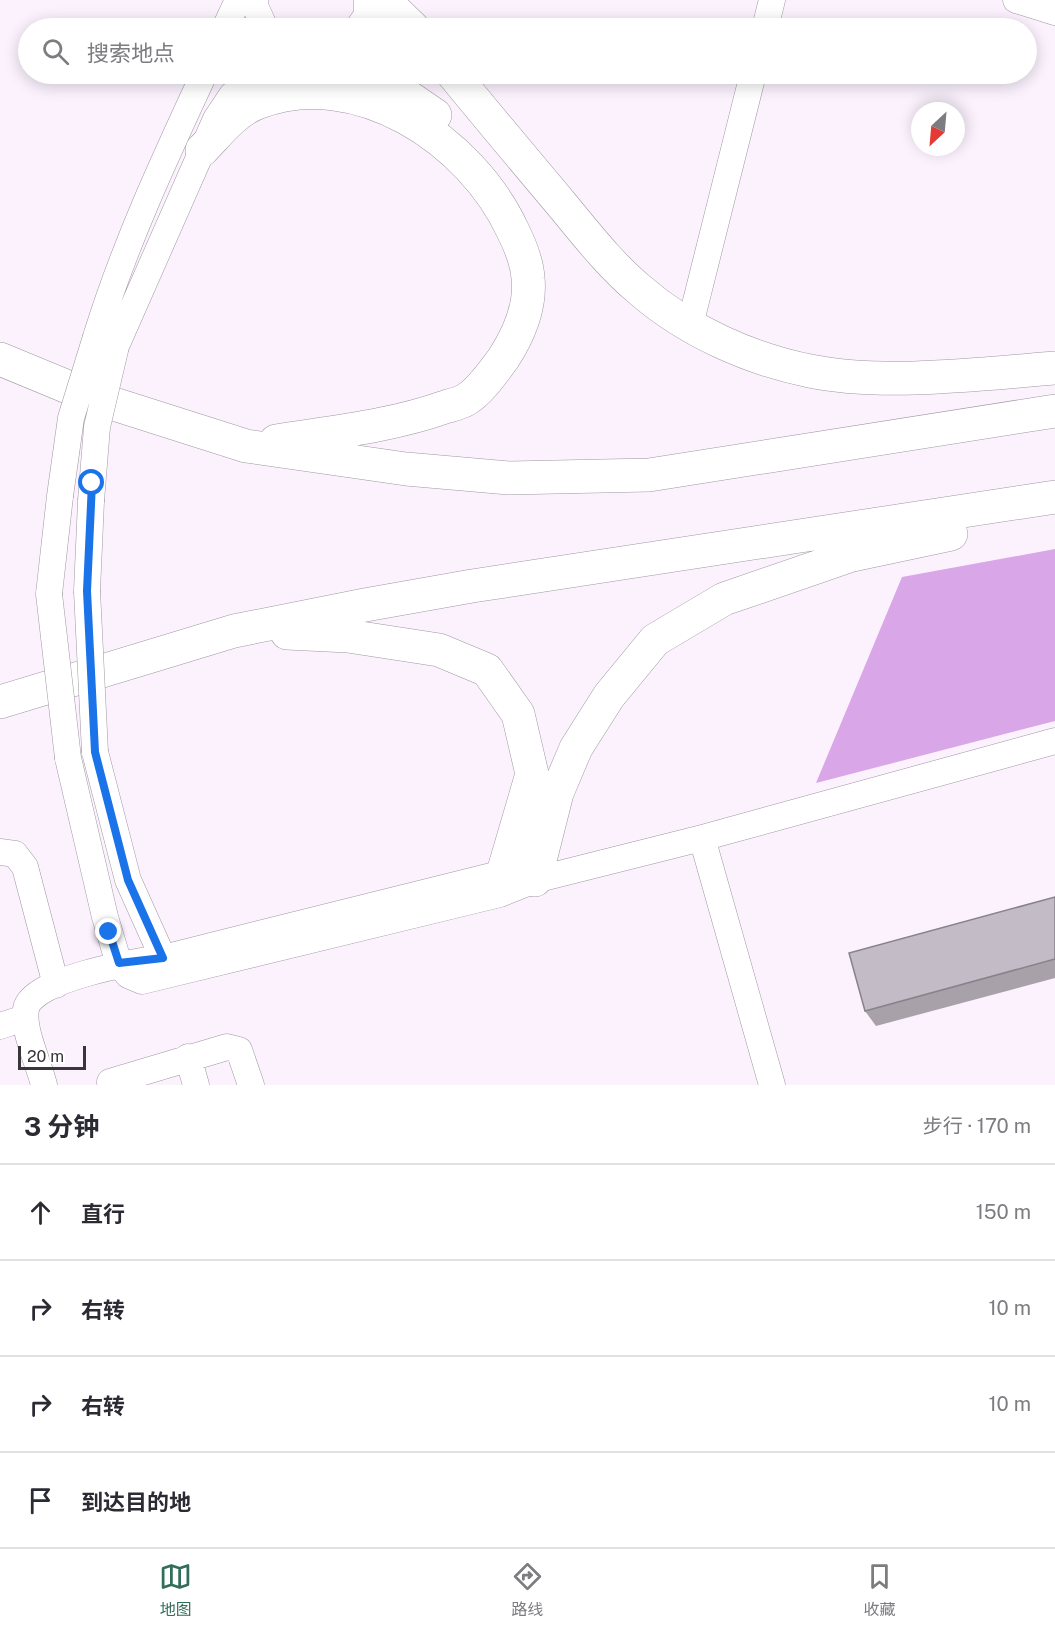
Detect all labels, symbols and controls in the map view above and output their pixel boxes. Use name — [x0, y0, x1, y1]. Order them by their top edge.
search box — [18, 18, 1037, 84]
icon: search — [39, 35, 72, 68]
text: 搜索地点 — [87, 40, 175, 66]
north arrow — [911, 102, 965, 156]
route start — [78, 469, 104, 495]
route end — [95, 918, 121, 944]
scale bar — [18, 1043, 86, 1070]
text: 20 m — [27, 1047, 64, 1066]
text: 3 分钟 — [24, 1111, 99, 1142]
text: 步行 · 170 m — [923, 1114, 1031, 1138]
icon: ahead — [24, 1196, 57, 1229]
text: 150 m — [976, 1200, 1031, 1224]
text: 直行 — [81, 1201, 125, 1227]
icon: right — [24, 1292, 57, 1325]
text: 10 m — [988, 1296, 1031, 1320]
text: 右转 — [81, 1297, 125, 1323]
icon: right — [24, 1388, 57, 1421]
text: 10 m — [988, 1392, 1031, 1416]
text: 右转 — [81, 1393, 125, 1419]
icon: arrive — [24, 1484, 57, 1517]
text: 到达目的地 — [81, 1489, 191, 1515]
tab: 地图 — [159, 1560, 192, 1620]
tab: 路线 — [511, 1560, 544, 1620]
tab: 收藏 — [863, 1560, 896, 1620]

